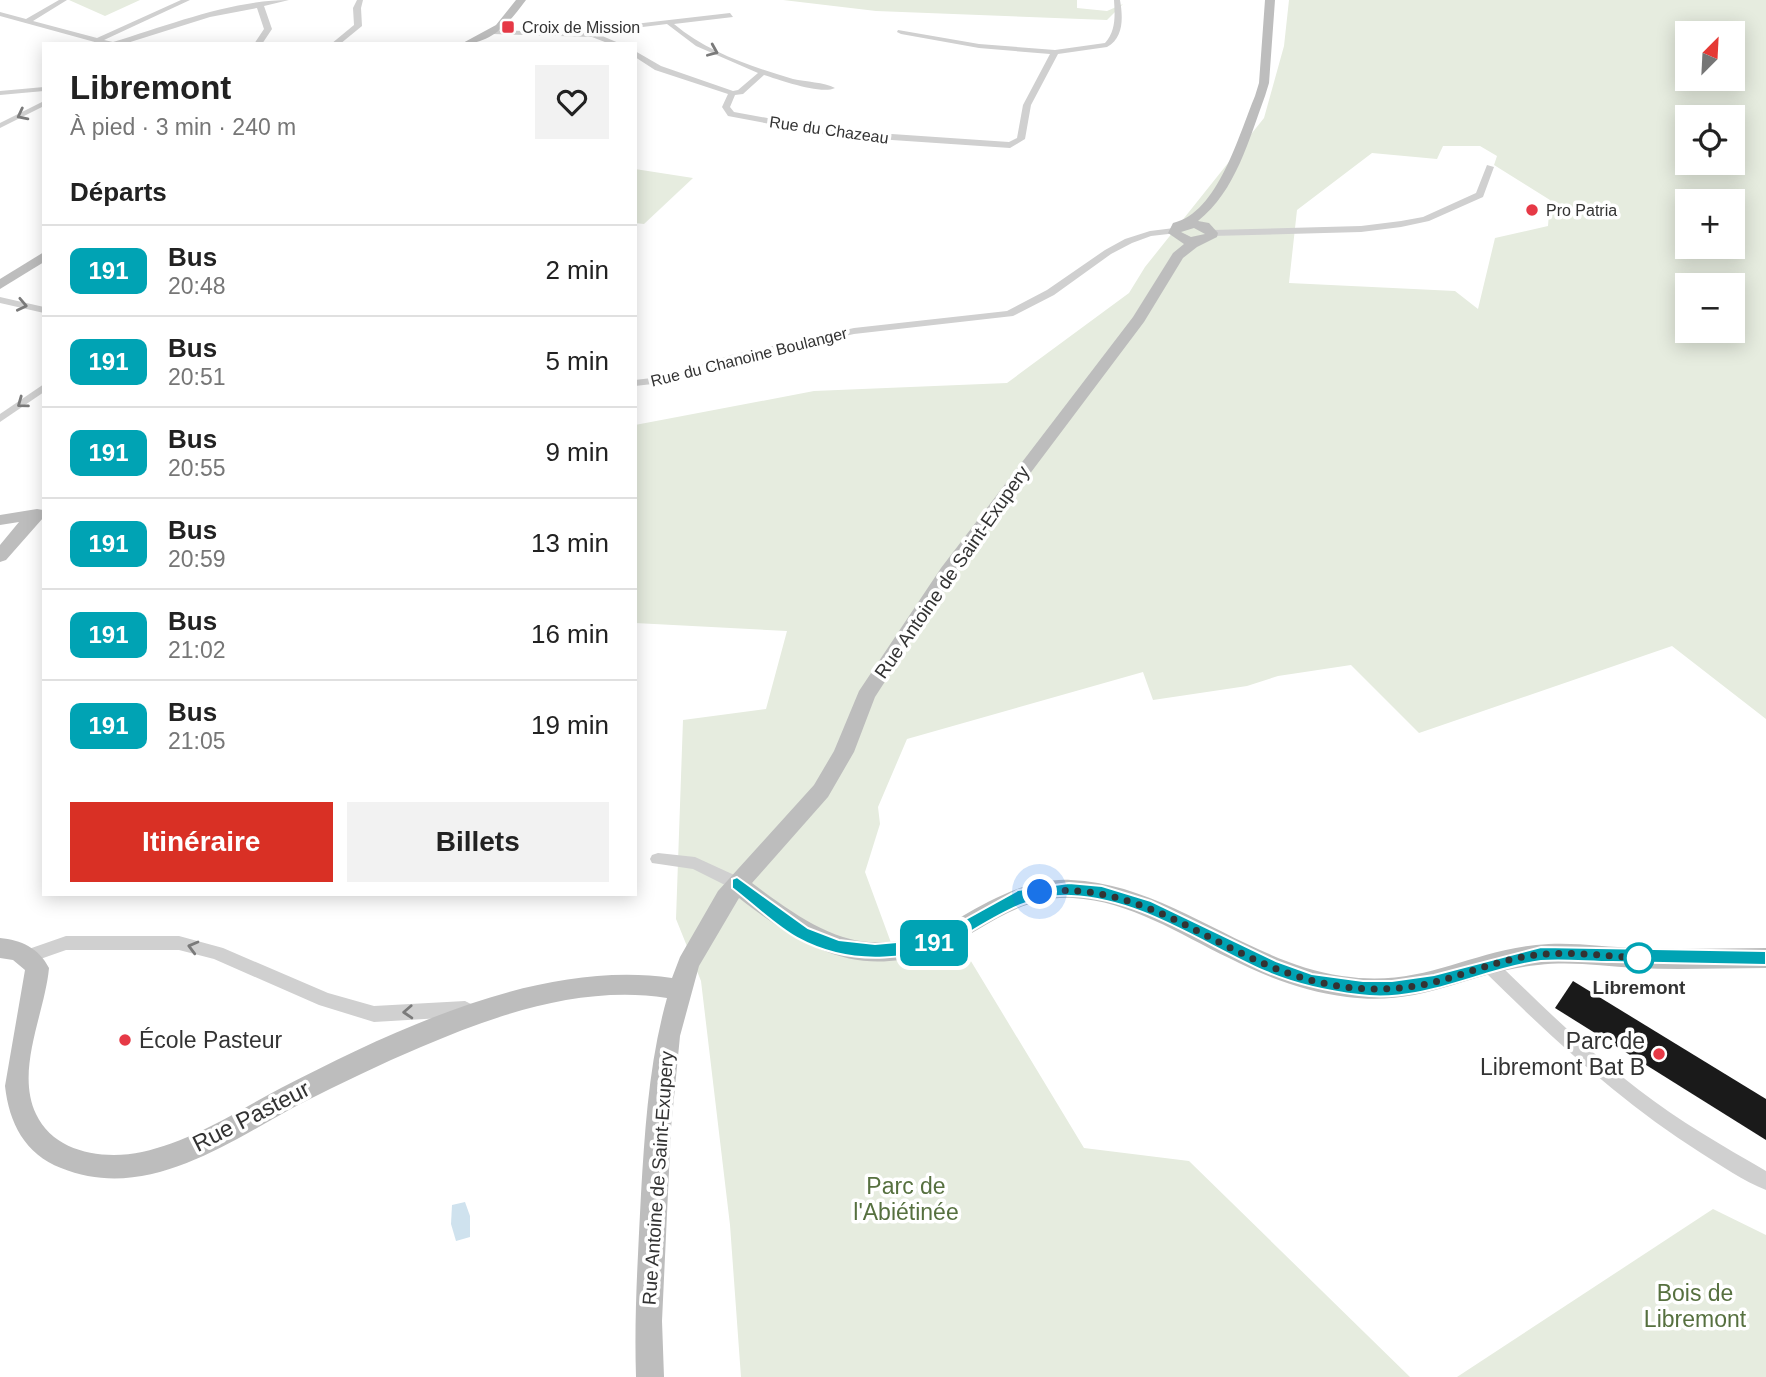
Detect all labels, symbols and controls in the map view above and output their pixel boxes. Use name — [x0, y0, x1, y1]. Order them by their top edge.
marker: Croix de Mission — [500, 19, 516, 35]
place label: Croix de Mission — [522, 19, 640, 36]
north arrow — [1675, 21, 1745, 91]
map controls — [1675, 21, 1745, 343]
one-way arrow — [706, 43, 718, 57]
button: heart — [535, 65, 609, 139]
text: Libremont — [70, 69, 231, 106]
button: locate — [1675, 105, 1745, 175]
one-way arrow — [17, 106, 29, 120]
street label: Rue du Chazeau — [768, 113, 890, 147]
text: À pied · 3 min · 240 m — [70, 114, 296, 140]
text: Départs — [70, 177, 167, 207]
button: + — [1675, 189, 1745, 259]
marker: Pro Patria — [1524, 202, 1540, 218]
place label: Pro Patria — [1546, 202, 1617, 219]
text: Bus — [168, 242, 217, 272]
text: 2 min — [545, 255, 609, 285]
text: 191 — [88, 257, 129, 284]
text: 20:48 — [168, 273, 226, 299]
button: − — [1675, 273, 1745, 343]
one-way arrow — [16, 297, 28, 312]
street label: Rue du Chanoine Boulanger — [649, 324, 850, 390]
text: Bus — [168, 333, 217, 363]
text: 5 min — [545, 346, 609, 376]
text: 191 — [88, 348, 129, 375]
text: 20:51 — [168, 364, 226, 390]
one-way arrow — [17, 395, 30, 407]
text: Bus — [168, 424, 217, 454]
text: 9 min — [545, 437, 609, 467]
text: 191 — [88, 439, 129, 466]
text: 20:55 — [168, 455, 226, 481]
street label: Rue Antoine de Saint-Exupery — [870, 461, 1034, 682]
text: Bus — [168, 515, 217, 545]
text: 13 min — [531, 528, 609, 558]
text: 191 — [88, 530, 129, 557]
text: 20:59 — [168, 546, 226, 572]
text: Bus — [168, 606, 217, 636]
text: 16 min — [531, 619, 609, 649]
text: 191 — [88, 621, 129, 648]
text: 21:02 — [168, 637, 226, 663]
text: Bus — [168, 697, 217, 727]
text: 19 min — [531, 710, 609, 740]
text: 191 — [88, 712, 129, 739]
text: 21:05 — [168, 728, 226, 754]
button: Itinéraire — [70, 802, 333, 882]
button: Billets — [347, 802, 609, 882]
your location — [1022, 874, 1057, 909]
line badge: 191 — [894, 920, 974, 966]
text: 191 — [914, 929, 954, 956]
one-way arrow — [187, 940, 199, 955]
marker: Libremont — [1624, 943, 1654, 973]
place label: Libremont — [1593, 977, 1686, 998]
one-way arrow — [402, 1004, 413, 1019]
place label: École Pasteur — [139, 1027, 283, 1053]
place label: Parc de Libremont Bat B — [1480, 1028, 1645, 1080]
marker: École Pasteur — [117, 1032, 133, 1048]
marker: Parc de Libremont Bat B — [1651, 1046, 1667, 1062]
street label: Rue Antoine de Saint-Exupery — [639, 1050, 677, 1306]
street label: Rue Pasteur — [188, 1075, 314, 1157]
park label: Parc de l'Abiétinée — [853, 1173, 959, 1225]
park label: Bois de Libremont — [1644, 1280, 1747, 1332]

